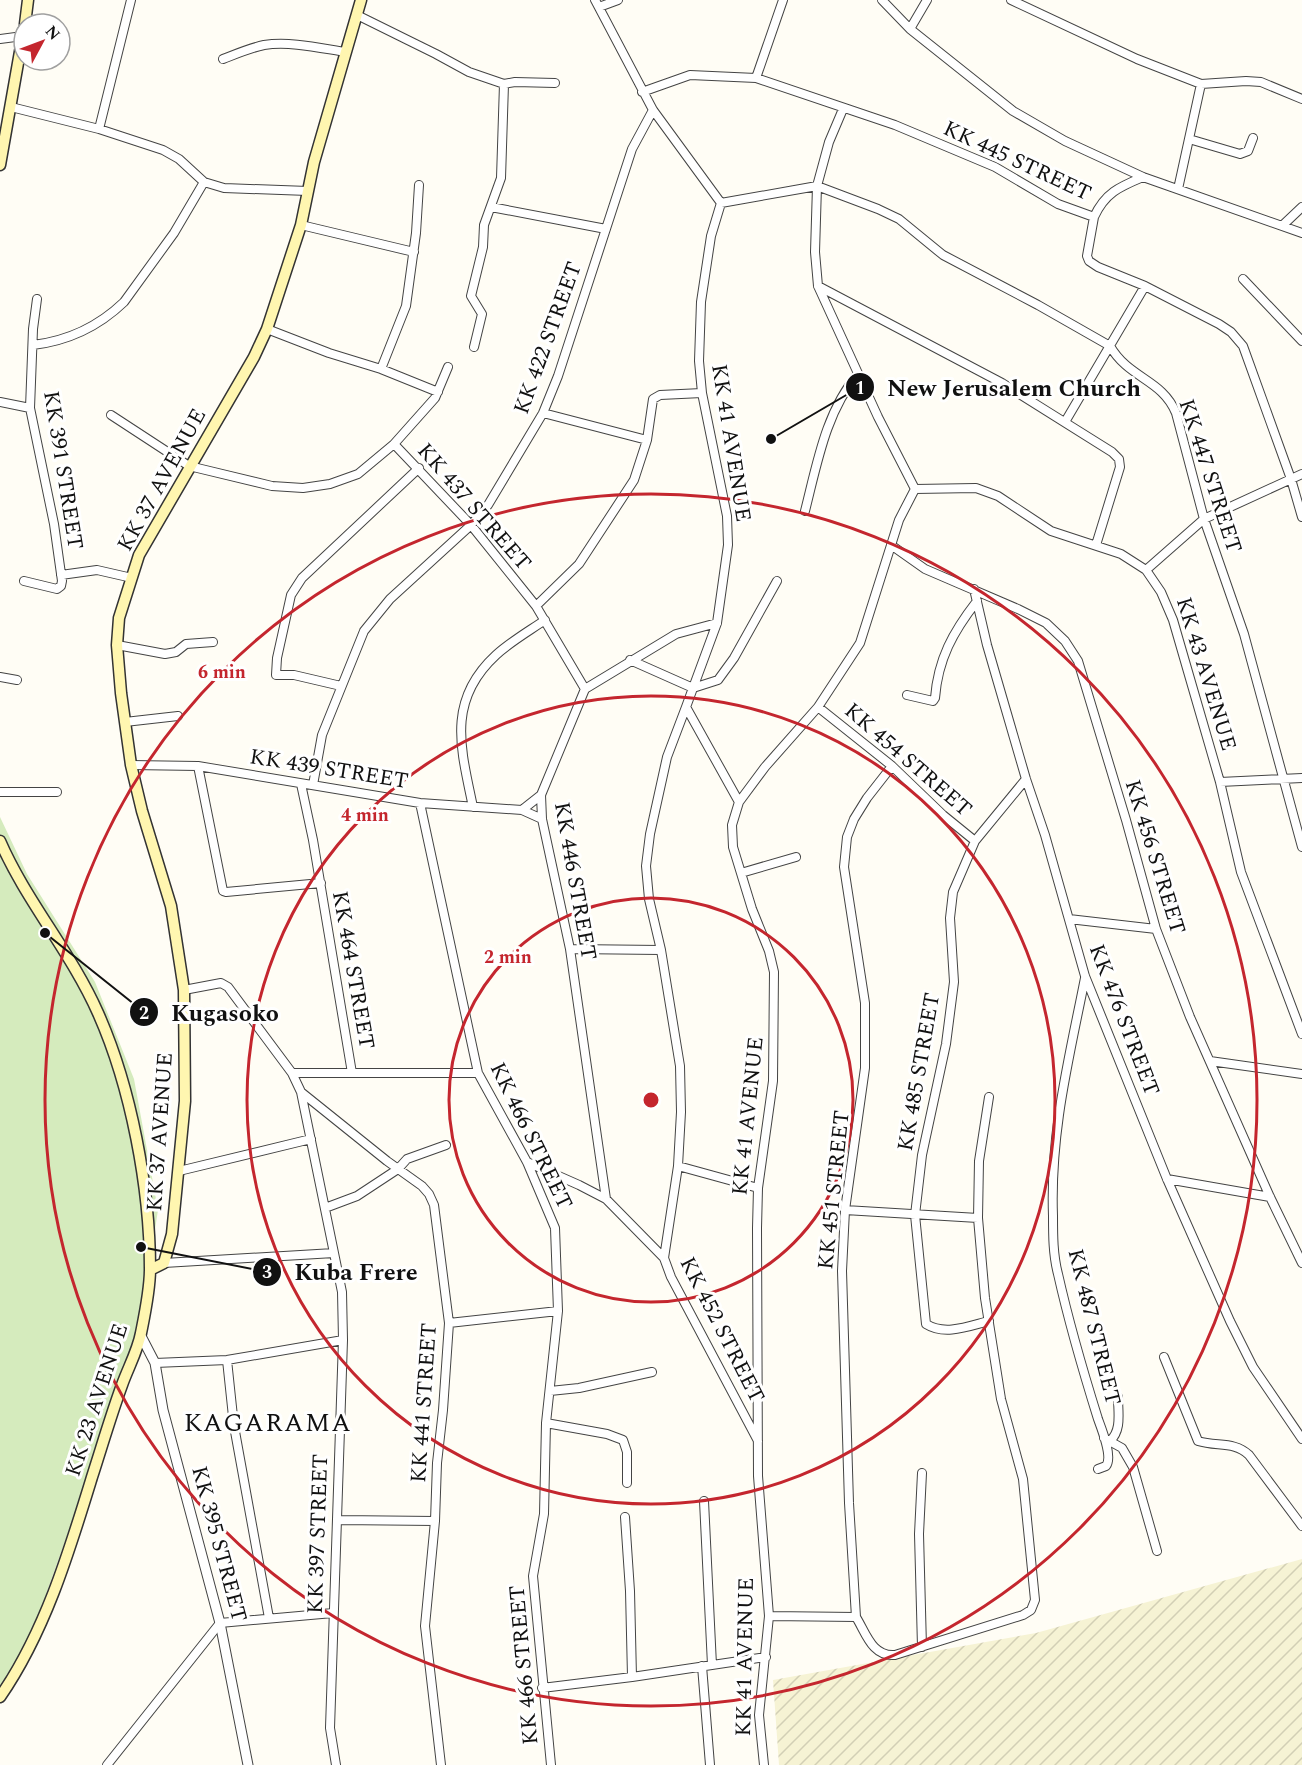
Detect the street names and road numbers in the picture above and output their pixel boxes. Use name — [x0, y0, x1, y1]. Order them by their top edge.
street label: KK 445 STREET — [937, 112, 1097, 210]
street label: KK 422 STREET — [505, 257, 591, 419]
street label: KK 41 AVENUE — [702, 362, 760, 524]
street label: KK 391 STREET — [34, 388, 92, 552]
street label: KK 447 STREET — [1170, 395, 1250, 557]
street label: KK 37 AVENUE — [109, 402, 215, 558]
street label: KK 437 STREET — [409, 436, 539, 578]
street label: KK 43 AVENUE — [1167, 593, 1245, 755]
street label: KK 454 STREET — [837, 695, 979, 825]
street label: KK 439 STREET — [247, 740, 411, 798]
street label: KK 456 STREET — [1116, 776, 1194, 938]
street label: KK 446 STREET — [545, 799, 605, 963]
street label: KK 464 STREET — [323, 888, 383, 1052]
street label: KK 476 STREET — [1080, 939, 1168, 1101]
street label: KK 485 STREET — [889, 990, 949, 1154]
street label: KK 41 AVENUE — [723, 1035, 773, 1197]
street label: KK 37 AVENUE — [138, 1051, 182, 1213]
street label: KK 466 STREET — [481, 1057, 581, 1215]
street label: KK 451 STREET — [809, 1109, 859, 1271]
street label: KK 487 STREET — [1059, 1245, 1129, 1409]
street label: KK 452 STREET — [671, 1251, 773, 1409]
street label: KK 23 AVENUE — [57, 1319, 137, 1481]
street label: KK 441 STREET — [402, 1322, 446, 1484]
street label: KK 397 STREET — [299, 1453, 337, 1615]
street label: KK 395 STREET — [182, 1462, 256, 1626]
street label: KK 41 AVENUE — [727, 1577, 763, 1737]
street label: KK 466 STREET — [501, 1584, 547, 1746]

